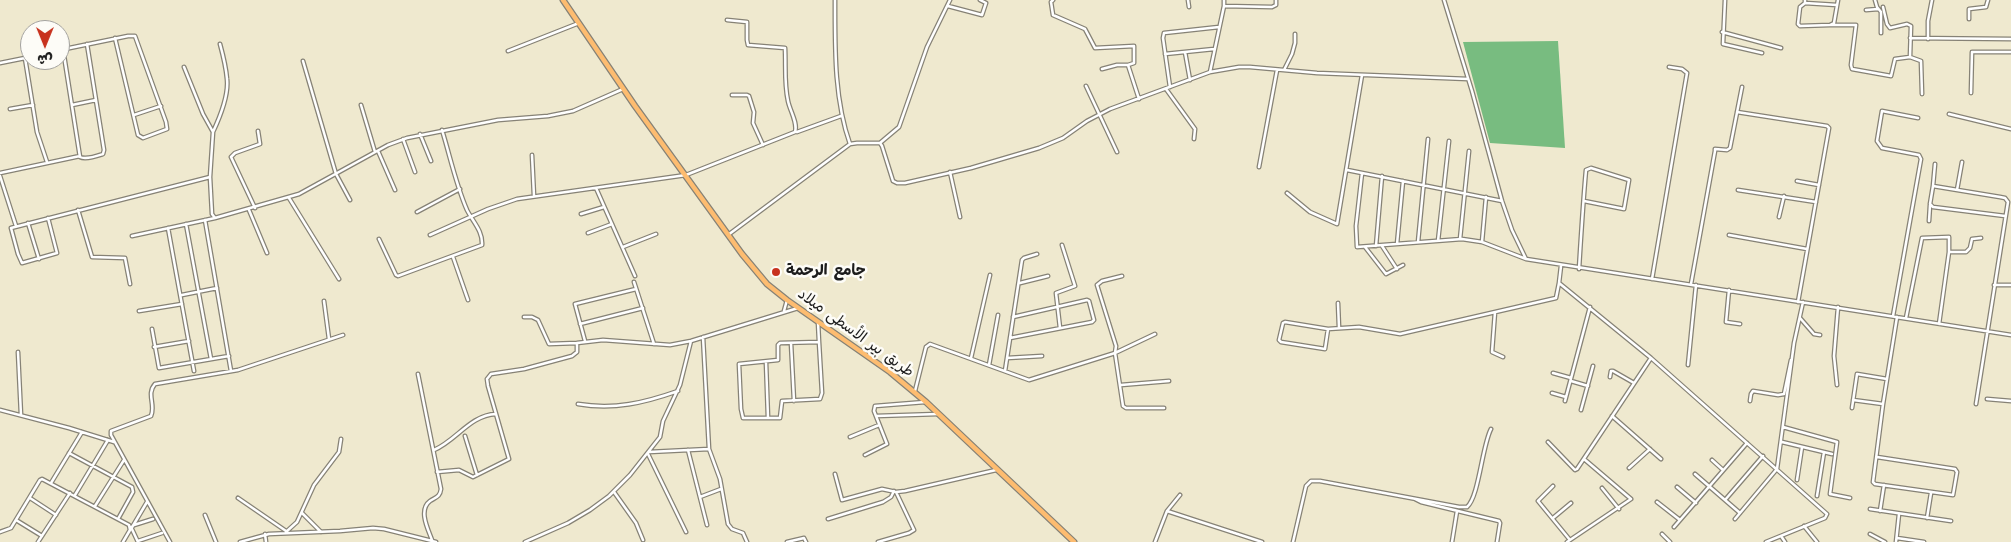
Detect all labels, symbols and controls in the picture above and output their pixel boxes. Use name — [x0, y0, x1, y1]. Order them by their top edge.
north arrow — [20, 20, 70, 70]
text: ش — [37, 49, 53, 69]
place label: جامع الرحمة — [786, 263, 866, 281]
marker: جامع الرحمة — [770, 266, 782, 278]
street label: طريق بير الأسطى ميلاد — [793, 286, 917, 382]

